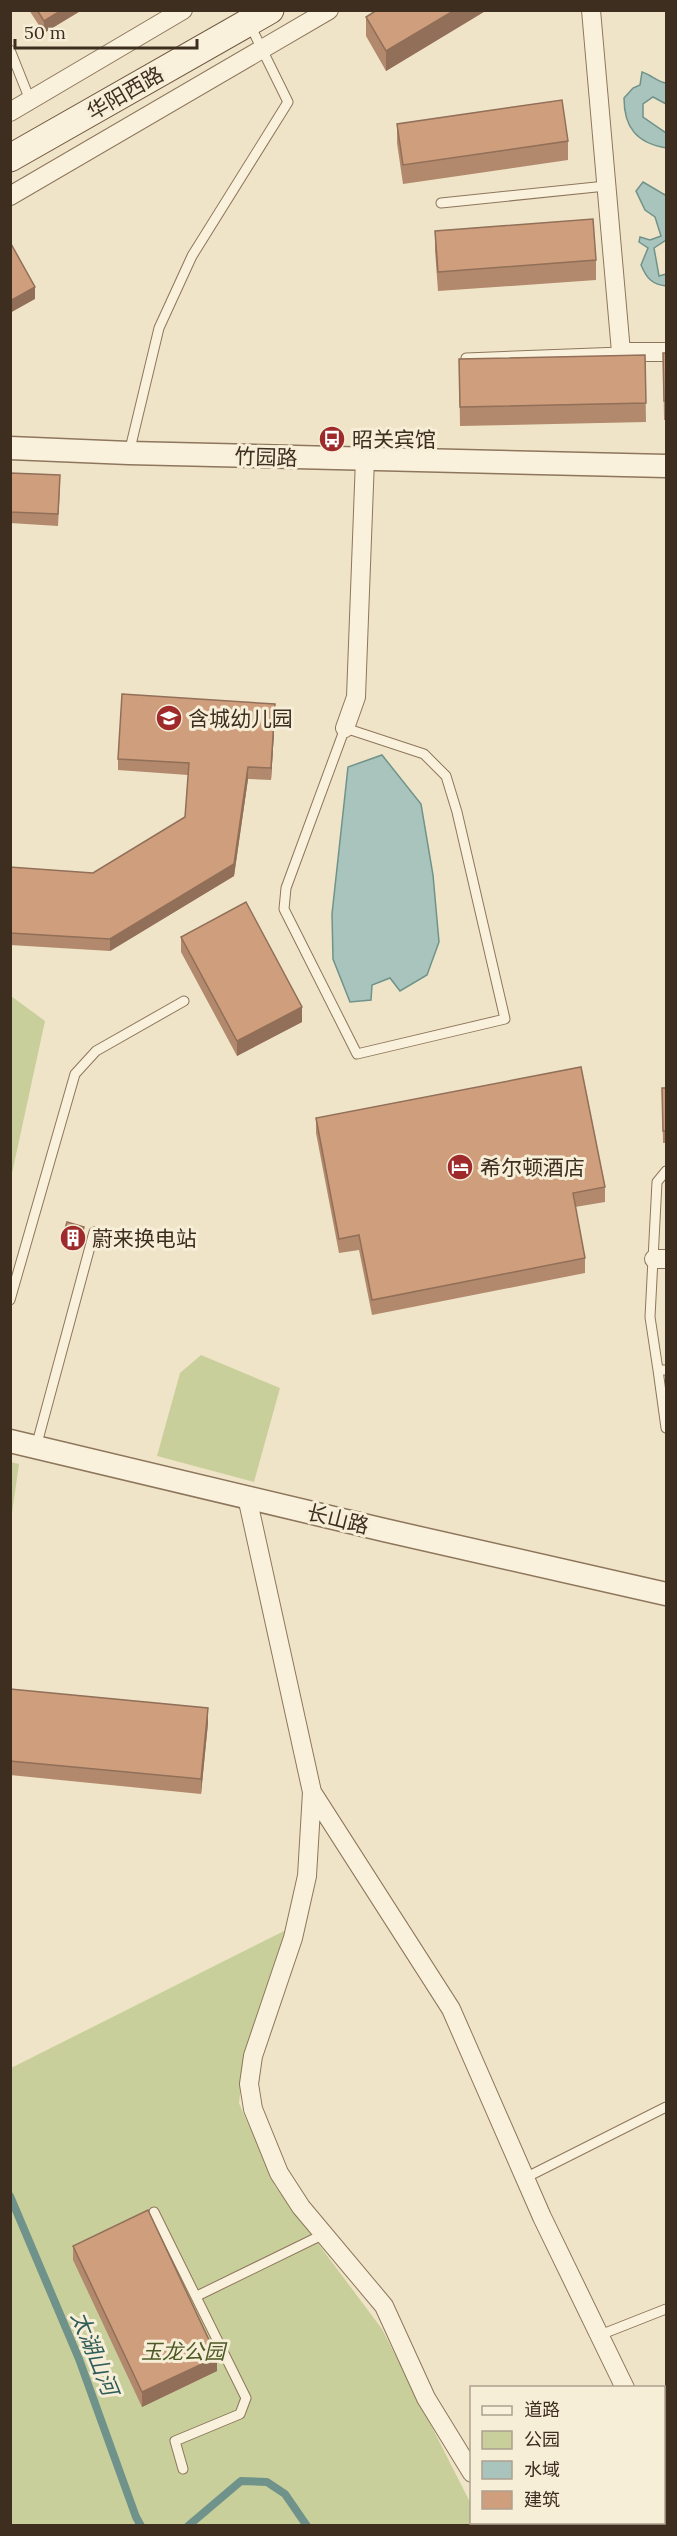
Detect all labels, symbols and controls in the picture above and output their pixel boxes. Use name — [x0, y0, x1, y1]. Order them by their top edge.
scale bar — [15, 12, 196, 50]
text: 50 m — [24, 21, 66, 44]
street label: 华阳西路 — [82, 60, 168, 126]
bus stop icon: 昭关宾馆 — [317, 424, 347, 454]
place label: 昭关宾馆 — [352, 426, 436, 453]
street label: 竹园路 — [234, 442, 298, 472]
school or university icon: 含城幼儿园 — [154, 703, 184, 733]
place label: 含城幼儿园 — [188, 705, 293, 732]
hotel icon: 希尔顿酒店 — [445, 1152, 475, 1182]
place label: 希尔顿酒店 — [480, 1154, 585, 1181]
building icon: 蔚来换电站 — [58, 1223, 88, 1253]
place label: 蔚来换电站 — [92, 1225, 197, 1252]
street label: 长山路 — [304, 1498, 372, 1540]
water label: 太湖山河 — [66, 2307, 126, 2403]
park label: 玉龙公园 — [141, 2338, 228, 2365]
legend — [470, 2386, 665, 2524]
text: 道路 — [524, 2398, 560, 2421]
text: 公园 — [524, 2428, 560, 2451]
text: 水域 — [524, 2458, 560, 2481]
text: 建筑 — [524, 2488, 560, 2511]

